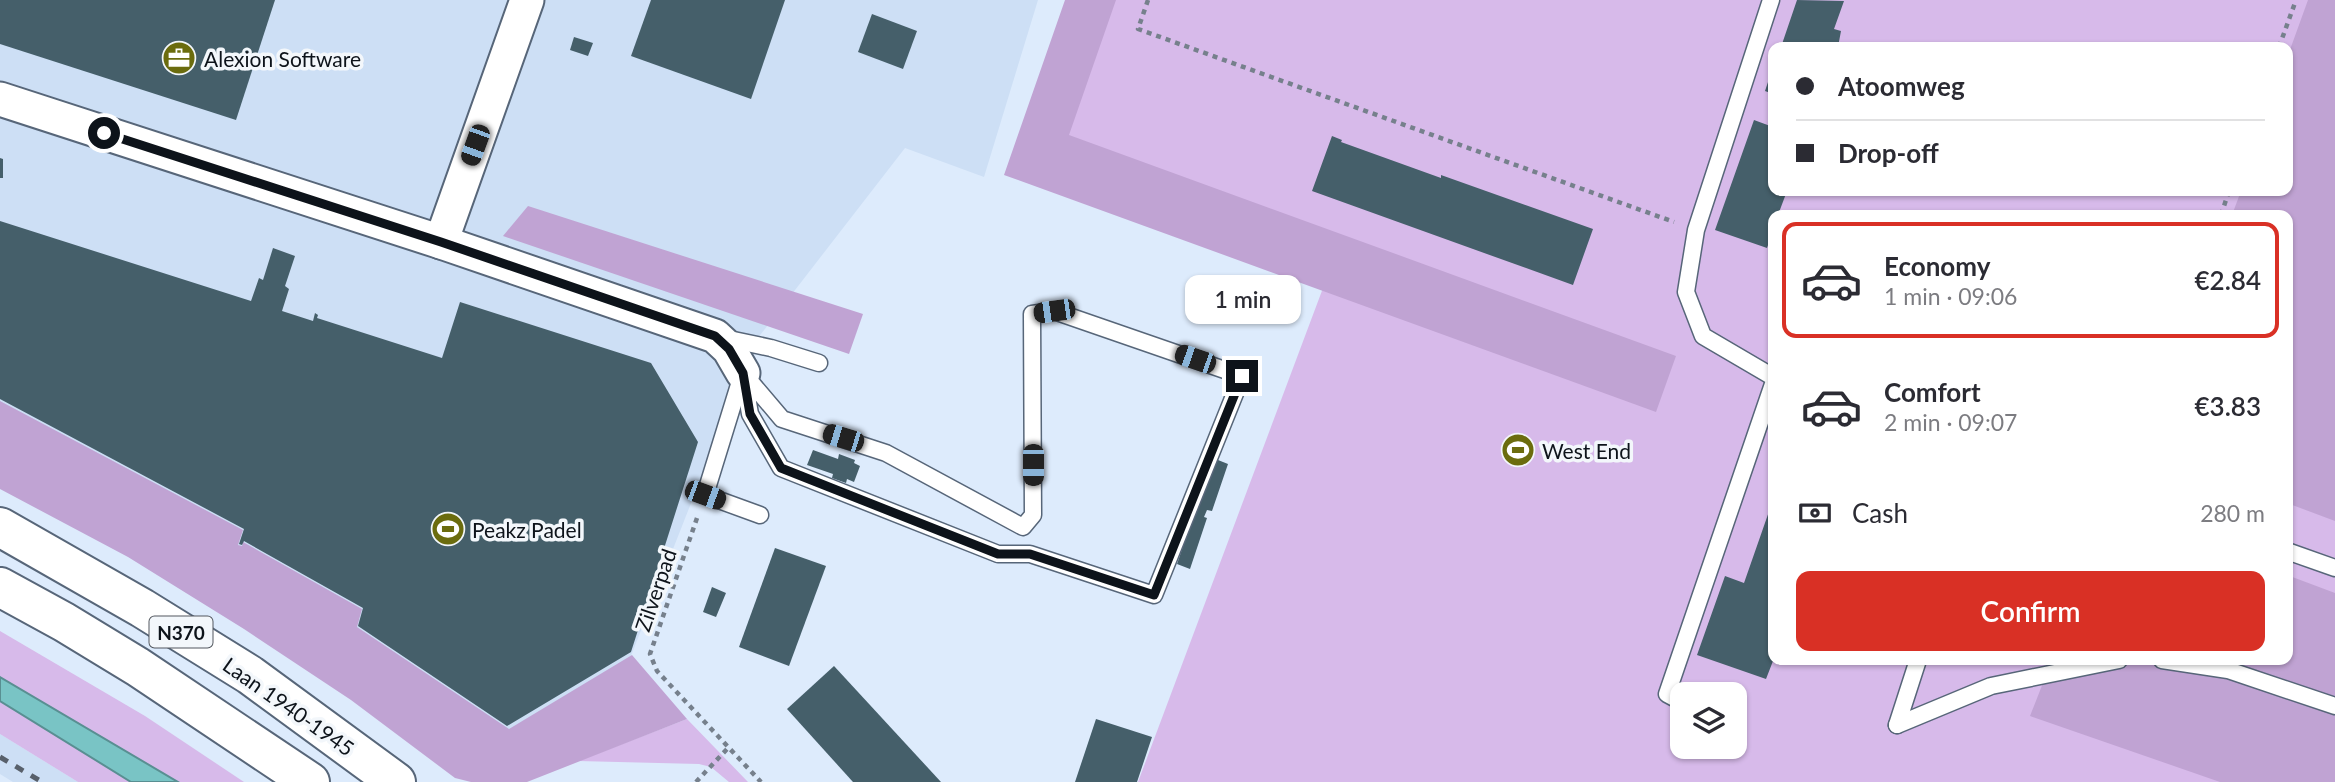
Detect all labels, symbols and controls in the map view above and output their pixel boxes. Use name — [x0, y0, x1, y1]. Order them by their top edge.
office icon: Alexion Software — [160, 39, 198, 77]
place label: Alexion Software — [204, 46, 361, 71]
text: Atoomweg — [1838, 70, 1965, 102]
route start — [88, 117, 120, 149]
car — [458, 122, 493, 168]
text: Drop-off — [1838, 137, 1939, 169]
icon: car — [1800, 249, 1863, 312]
text: Economy — [1884, 250, 1990, 282]
text: €2.84 — [2195, 264, 2261, 296]
callout: 1 min — [1184, 274, 1300, 324]
text: 1 min · 09:06 — [1884, 282, 2017, 310]
text: 1 min — [1215, 285, 1271, 313]
car — [1032, 298, 1077, 324]
car — [1172, 342, 1219, 376]
route end — [1226, 360, 1258, 392]
icon: car — [1800, 375, 1863, 438]
text: Comfort — [1884, 376, 1981, 408]
text: €3.83 — [2195, 390, 2261, 422]
text: 2 min · 09:07 — [1884, 408, 2017, 436]
car — [820, 422, 867, 454]
sports icon: West End — [1499, 431, 1537, 469]
place label: West End — [1542, 438, 1631, 463]
car — [1023, 444, 1044, 486]
car — [682, 478, 729, 512]
icon: cash — [1796, 494, 1834, 532]
text: Cash — [1852, 497, 1908, 529]
text: 280 m — [2200, 499, 2265, 527]
sports icon: Peakz Padel — [429, 510, 467, 548]
place label: Peakz Padel — [472, 517, 582, 542]
street label: Zilverpad — [629, 545, 681, 635]
button: Confirm — [1796, 571, 2265, 651]
road number: N370 — [150, 617, 212, 648]
street label: Laan 1940-1945 — [219, 652, 359, 760]
map controls — [1670, 682, 1747, 759]
button: layers — [1670, 682, 1747, 759]

